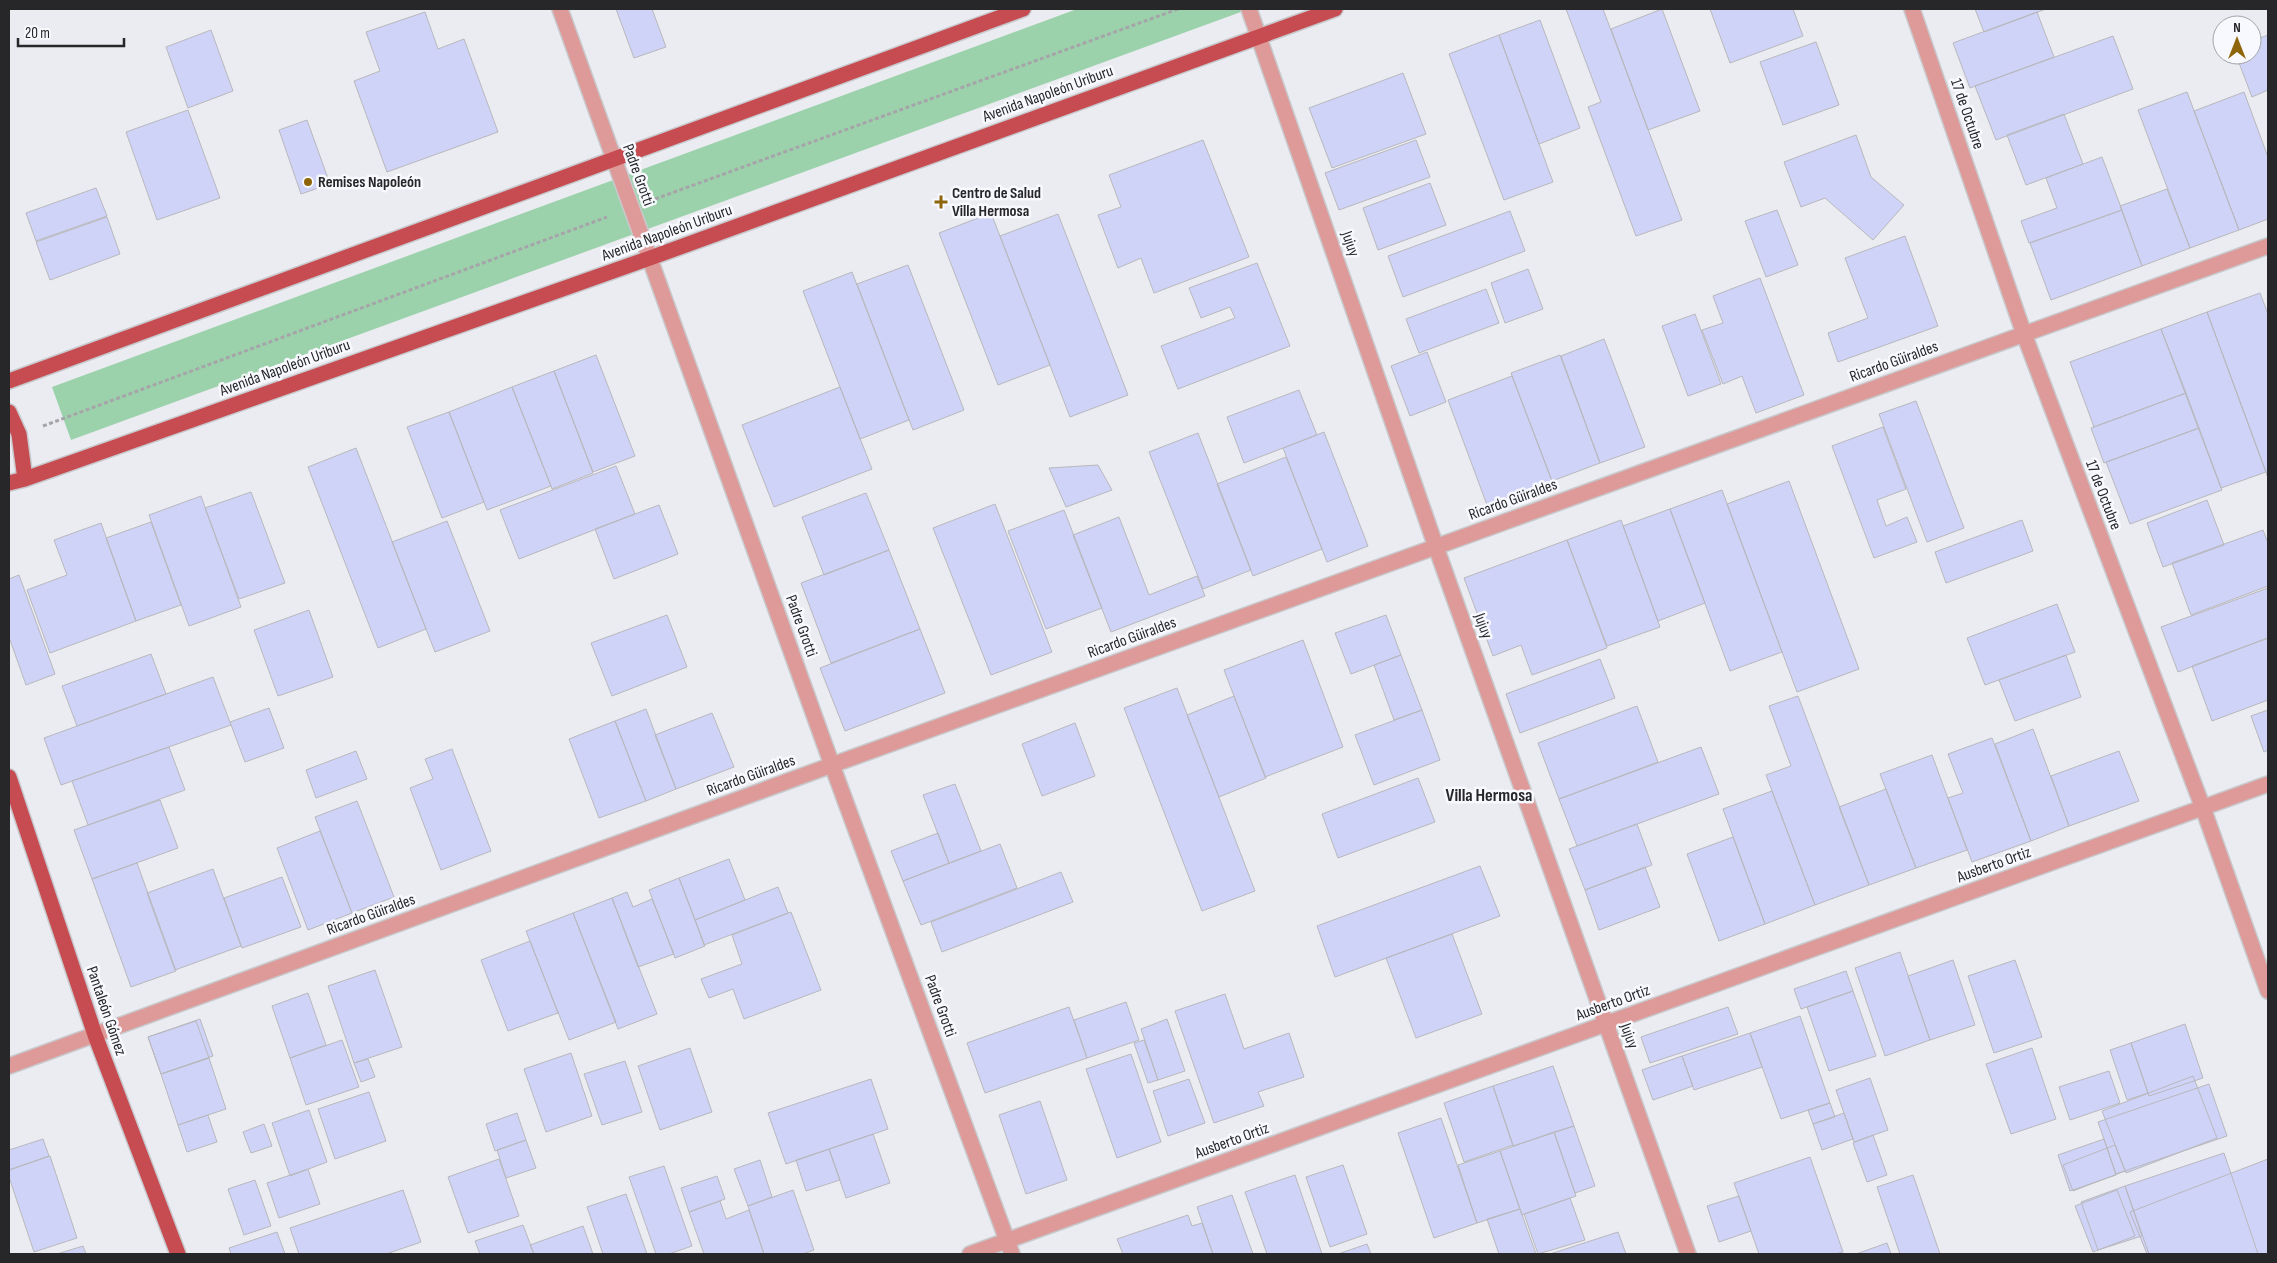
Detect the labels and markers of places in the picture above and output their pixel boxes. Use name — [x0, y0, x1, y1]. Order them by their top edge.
place label: Remises Napoleón — [318, 173, 421, 192]
marker: Remises Napoleón — [302, 176, 314, 188]
place label: Centro de Salud Villa Hermosa — [952, 184, 1041, 221]
marker: Centro de Salud Villa Hermosa — [934, 195, 948, 209]

